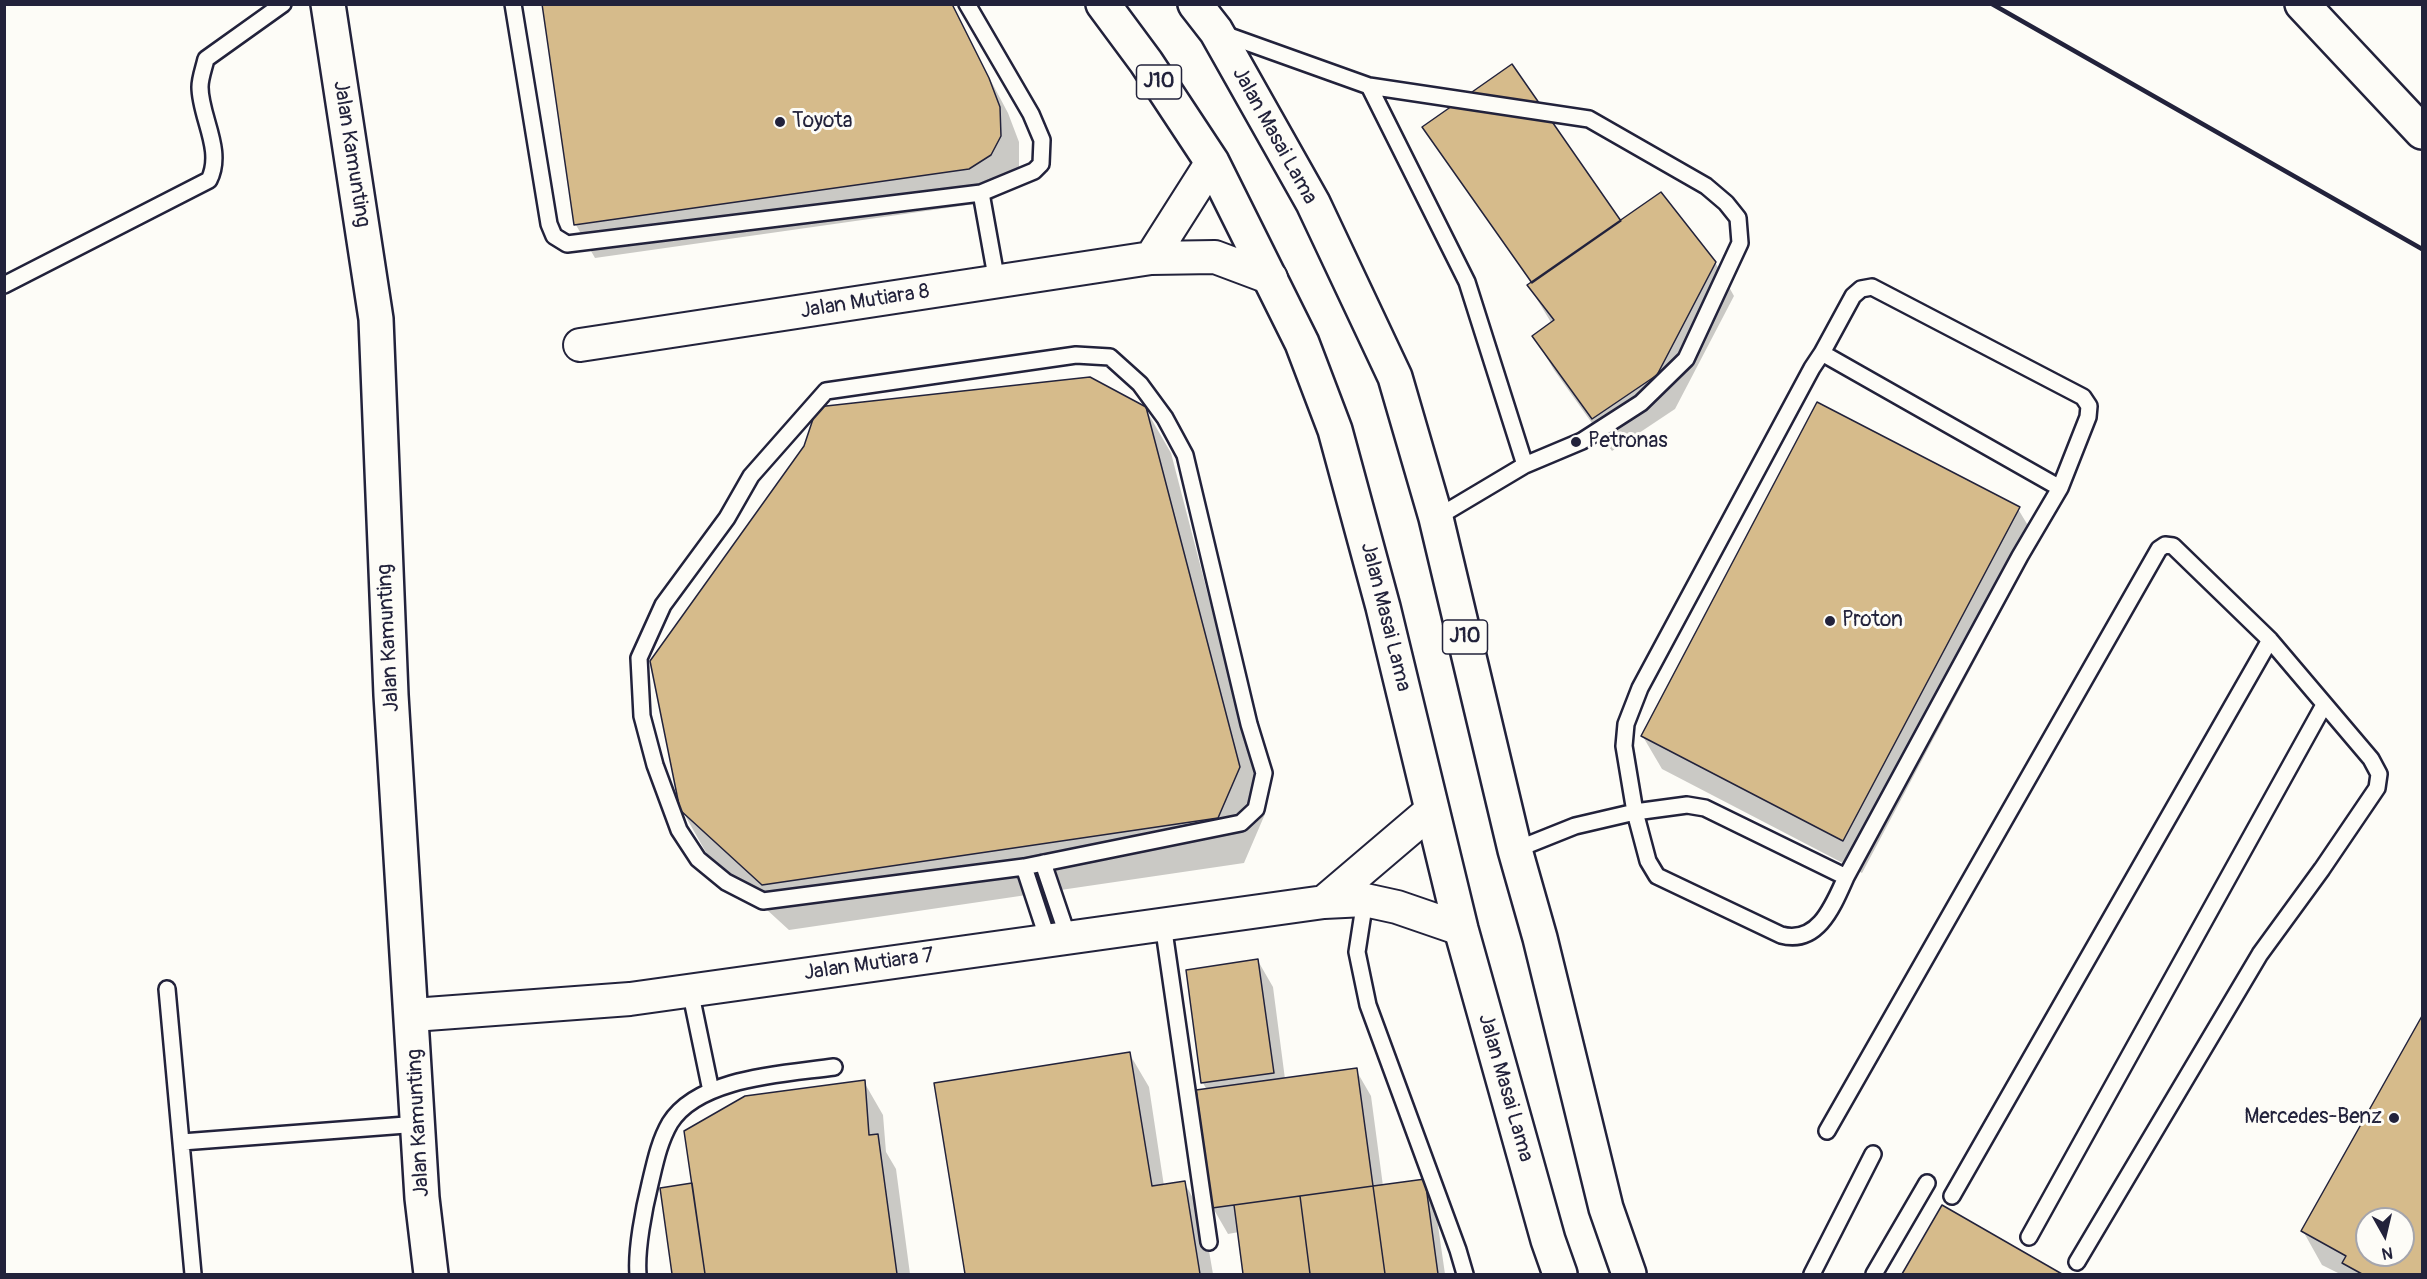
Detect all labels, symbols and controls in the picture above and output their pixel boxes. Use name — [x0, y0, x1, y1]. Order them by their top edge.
street label: Jalan Masai Lama — [1226, 63, 1322, 209]
road number: J10 — [1136, 65, 1182, 99]
street label: Jalan Kamunting — [327, 79, 375, 229]
place label: Toyota — [792, 109, 852, 135]
marker: Toyota — [773, 115, 787, 129]
street label: Jalan Mutiara 8 — [799, 279, 931, 325]
place label: Petronas — [1588, 429, 1668, 455]
marker: Petronas — [1569, 435, 1583, 449]
street label: Jalan Masai Lama — [1354, 540, 1416, 694]
street label: Jalan Kamunting — [373, 563, 405, 713]
place label: Proton — [1842, 608, 1903, 634]
marker: Proton — [1823, 614, 1837, 628]
road number: J10 — [1442, 620, 1488, 654]
street label: Jalan Mutiara 7 — [802, 943, 936, 987]
street label: Jalan Masai Lama — [1472, 1011, 1538, 1165]
street label: Jalan Kamunting — [403, 1048, 435, 1198]
place label: Mercedes-Benz — [2244, 1105, 2382, 1131]
marker: Mercedes-Benz — [2387, 1111, 2401, 1125]
north arrow — [2355, 1207, 2415, 1267]
text: N — [2380, 1242, 2394, 1263]

